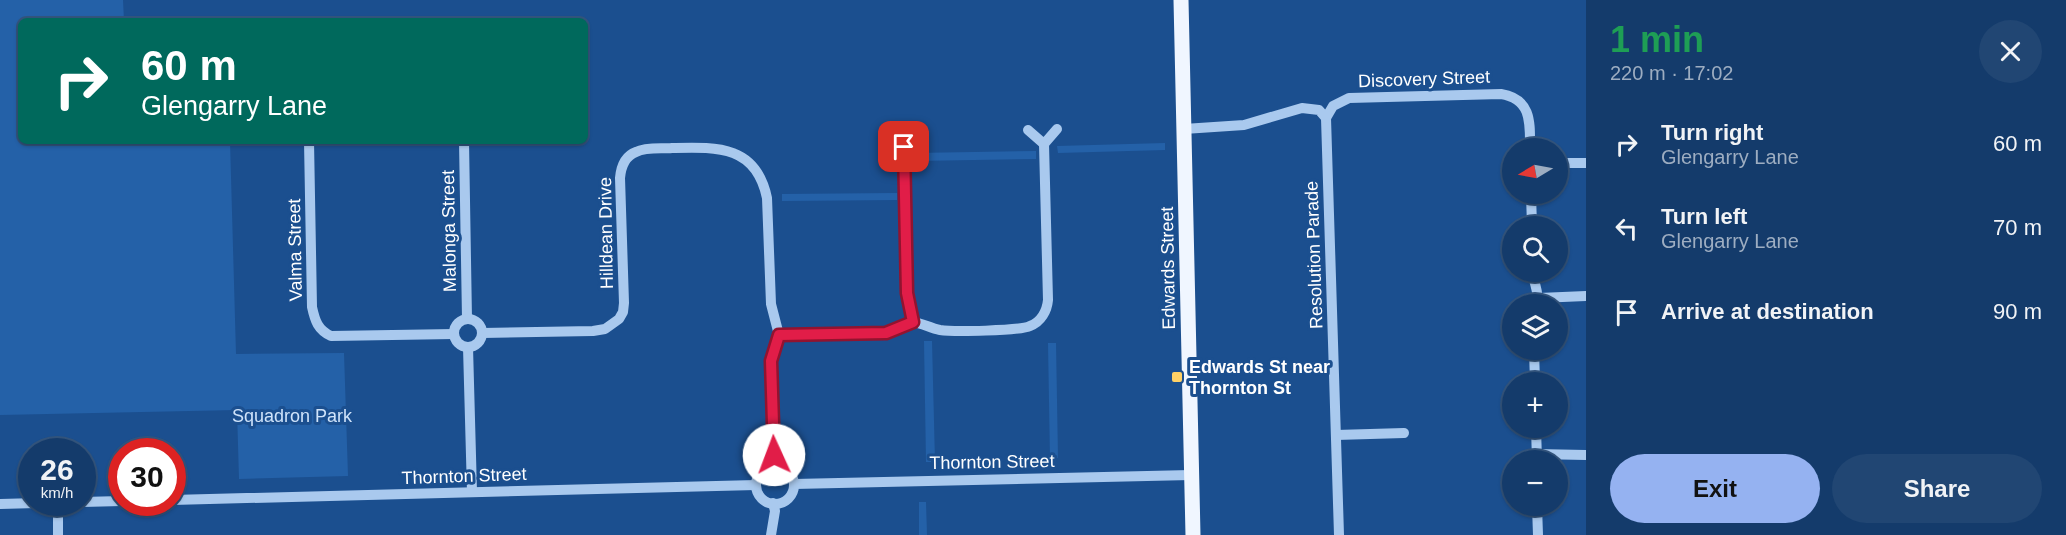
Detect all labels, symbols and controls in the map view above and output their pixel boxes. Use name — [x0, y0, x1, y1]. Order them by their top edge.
text: 1 min — [1610, 19, 1704, 60]
button: close — [1979, 20, 2042, 83]
icon: right — [42, 42, 120, 120]
text: 60 m — [141, 42, 237, 89]
text: 220 m · 17:02 — [1610, 62, 1733, 84]
street label: Discovery Street — [1358, 67, 1490, 91]
text: Glengarry Lane — [141, 91, 327, 121]
text: Turn right — [1661, 120, 1763, 145]
pin — [878, 121, 929, 172]
icon: right — [1610, 128, 1643, 161]
icon: arrive — [887, 130, 920, 163]
text: 60 m — [1993, 131, 2042, 156]
north arrow — [1502, 138, 1568, 204]
map controls — [1502, 138, 1568, 516]
text: Glengarry Lane — [1661, 146, 1799, 168]
street label: Malonga Street — [438, 170, 460, 292]
street label: Hilldean Drive — [595, 177, 617, 289]
street label: Resolution Parade — [1301, 181, 1327, 329]
street label: Valma Street — [284, 198, 306, 302]
text: Turn left — [1661, 204, 1747, 229]
street label: Edwards Street — [1157, 206, 1179, 330]
icon: left — [1610, 212, 1643, 245]
text: 70 m — [1993, 215, 2042, 240]
button: search — [1502, 216, 1568, 282]
text: Glengarry Lane — [1661, 230, 1799, 252]
button: layers — [1502, 294, 1568, 360]
icon: arrive — [1610, 296, 1643, 329]
text: Arrive at destination — [1661, 299, 1874, 324]
text: 90 m — [1993, 299, 2042, 324]
place label: Edwards St near Thornton St — [1189, 357, 1330, 398]
marker: Edwards St near Thornton St — [1170, 370, 1184, 384]
button: + — [1502, 372, 1568, 438]
park label: Squadron Park — [232, 406, 353, 426]
position arrow — [742, 423, 806, 487]
speed limit sign: 30 — [108, 438, 186, 516]
button: − — [1502, 450, 1568, 516]
street label: Thornton Street — [929, 451, 1055, 473]
text: 26 — [40, 453, 74, 486]
button: Exit — [1610, 454, 1820, 523]
button: Share — [1832, 454, 2042, 523]
street label: Thornton Street — [401, 464, 527, 488]
text: km/h — [41, 484, 73, 501]

